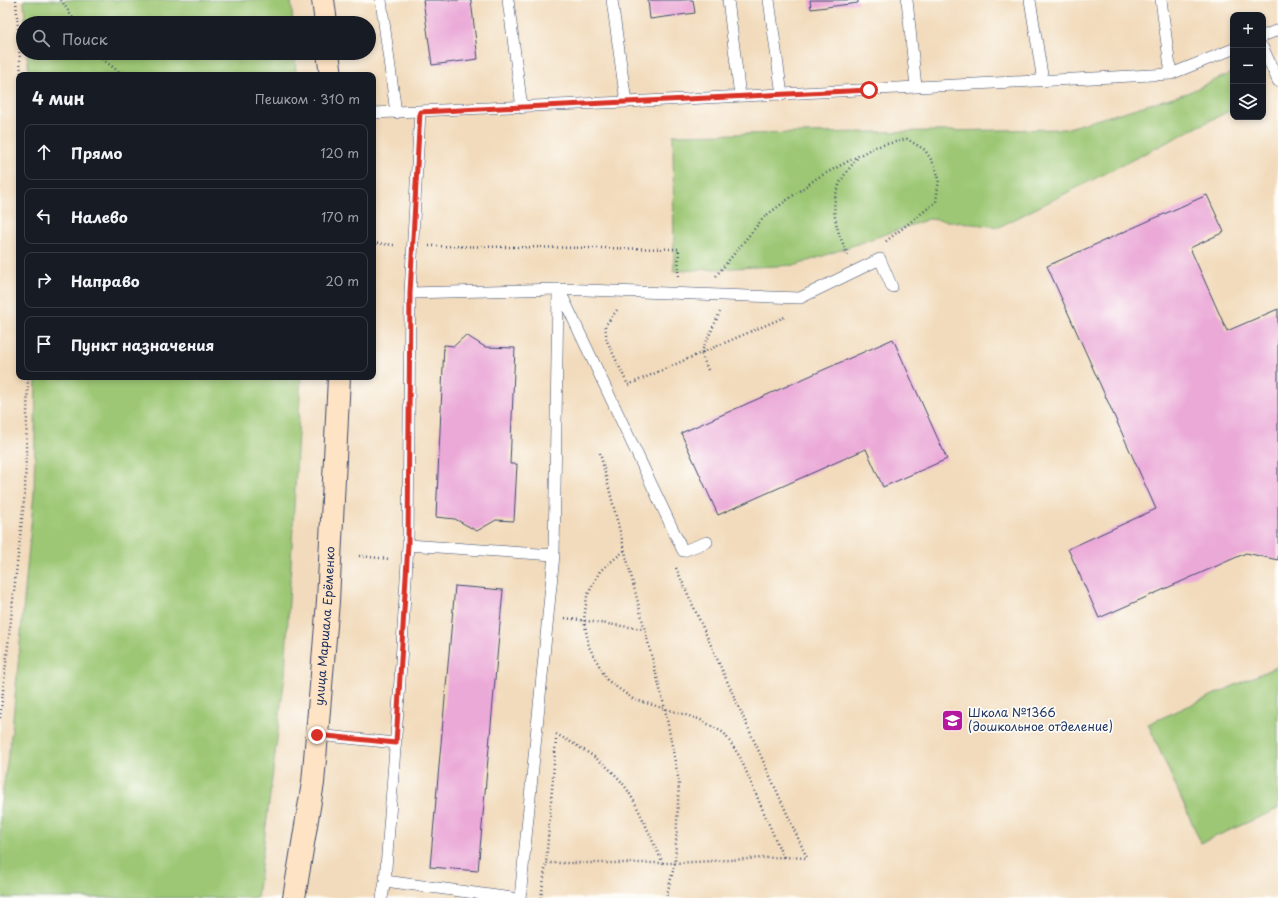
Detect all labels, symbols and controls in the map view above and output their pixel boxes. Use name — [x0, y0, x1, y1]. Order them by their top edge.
map controls — [1230, 12, 1266, 120]
button: + — [1230, 12, 1266, 48]
search box — [16, 16, 376, 60]
icon: search — [30, 27, 52, 49]
text: Поиск — [62, 27, 108, 50]
button: − — [1230, 48, 1266, 84]
route start — [860, 81, 878, 99]
button: layers — [1230, 84, 1266, 120]
text: 4 мин — [32, 85, 85, 111]
text: Пешком · 310 m — [255, 89, 360, 108]
icon: ahead — [33, 141, 55, 163]
text: Прямо — [71, 141, 122, 164]
text: 120 m — [320, 143, 359, 162]
icon: left — [33, 205, 55, 227]
text: Налево — [71, 205, 128, 228]
text: 170 m — [321, 207, 359, 226]
icon: right — [33, 269, 55, 291]
text: Направо — [71, 269, 140, 292]
text: 20 m — [325, 271, 359, 290]
icon: arrive — [33, 333, 55, 355]
text: Пункт назначения — [71, 333, 214, 356]
street label: улица Маршала Ерёменко — [309, 546, 339, 706]
place label: Школа №1366 (дошкольное отделение) — [968, 703, 1113, 735]
school or university icon: Школа №1366 (дошкольное отделение) — [940, 707, 966, 733]
route end — [308, 726, 326, 744]

